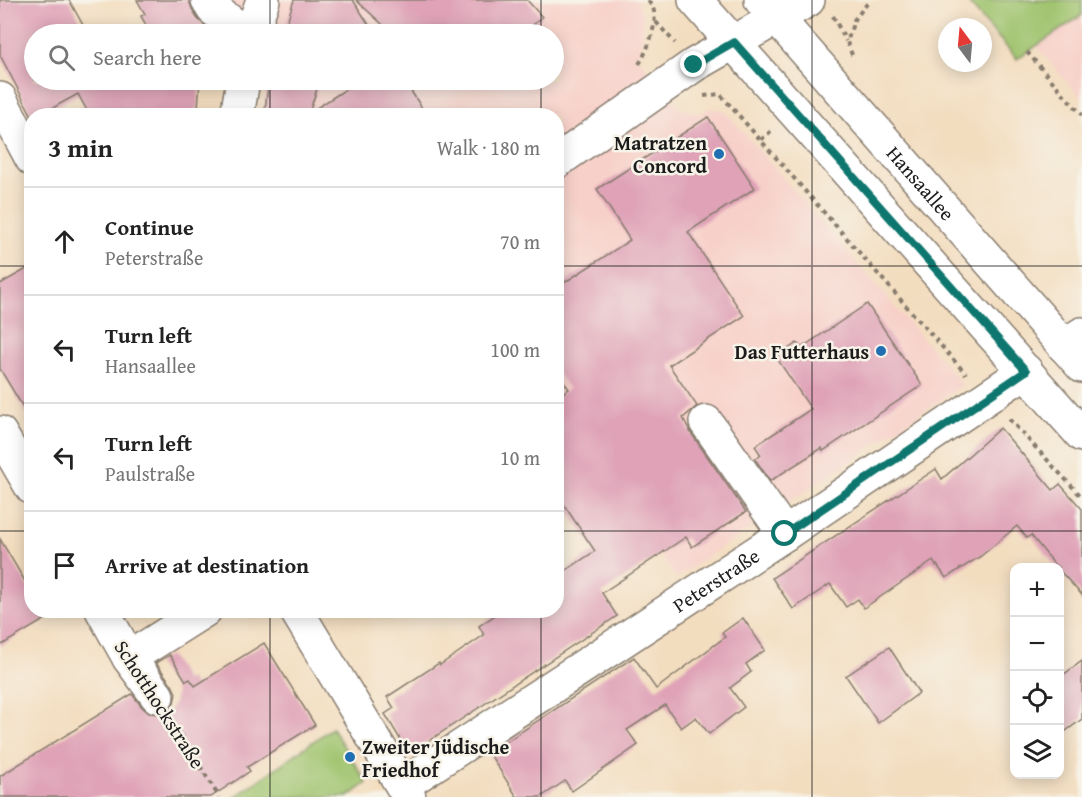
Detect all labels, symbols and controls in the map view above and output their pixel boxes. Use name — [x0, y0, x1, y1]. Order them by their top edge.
north arrow — [938, 18, 992, 72]
search box — [24, 24, 564, 90]
icon: search — [45, 41, 78, 74]
text: Search here — [93, 41, 202, 73]
route end — [680, 51, 706, 77]
text: 3 min — [48, 128, 113, 167]
place label: Matratzen Concord — [614, 128, 708, 180]
text: Walk · 180 m — [437, 133, 540, 162]
street label: Hansaallee — [880, 139, 962, 226]
marker: Matratzen Concord — [712, 147, 726, 161]
text: Continue — [105, 211, 194, 243]
icon: ahead — [48, 225, 81, 258]
text: 70 m — [500, 227, 540, 256]
text: Peterstraße — [105, 243, 203, 272]
text: Turn left — [105, 319, 192, 351]
icon: left — [48, 333, 81, 366]
text: 100 m — [490, 335, 540, 364]
place label: Das Futterhaus — [735, 337, 869, 366]
marker: Das Futterhaus — [874, 344, 888, 358]
text: Hansaallee — [105, 351, 196, 380]
text: Turn left — [105, 427, 192, 459]
icon: left — [48, 441, 81, 474]
text: 10 m — [500, 443, 540, 472]
text: Paulstraße — [105, 459, 195, 488]
route start — [771, 520, 797, 546]
street label: Peterstraße — [666, 540, 765, 619]
icon: arrive — [48, 549, 81, 582]
text: Arrive at destination — [105, 549, 309, 581]
map controls — [1010, 563, 1064, 779]
button: + — [1010, 563, 1064, 617]
button: − — [1010, 617, 1064, 671]
street label: Schotthockstraße — [108, 634, 212, 774]
button: locate — [1010, 671, 1064, 725]
button: layers — [1010, 725, 1064, 779]
place label: Zweiter Jüdische Friedhof — [362, 732, 509, 784]
marker: Zweiter Jüdische Friedhof — [343, 750, 357, 764]

